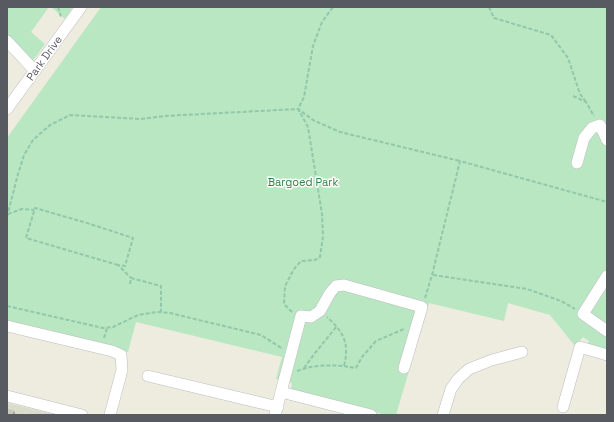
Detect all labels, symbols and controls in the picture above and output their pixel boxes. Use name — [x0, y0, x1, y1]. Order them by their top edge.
street label: Park Drive — [23, 33, 65, 83]
park label: Bargoed Park — [268, 175, 338, 189]

